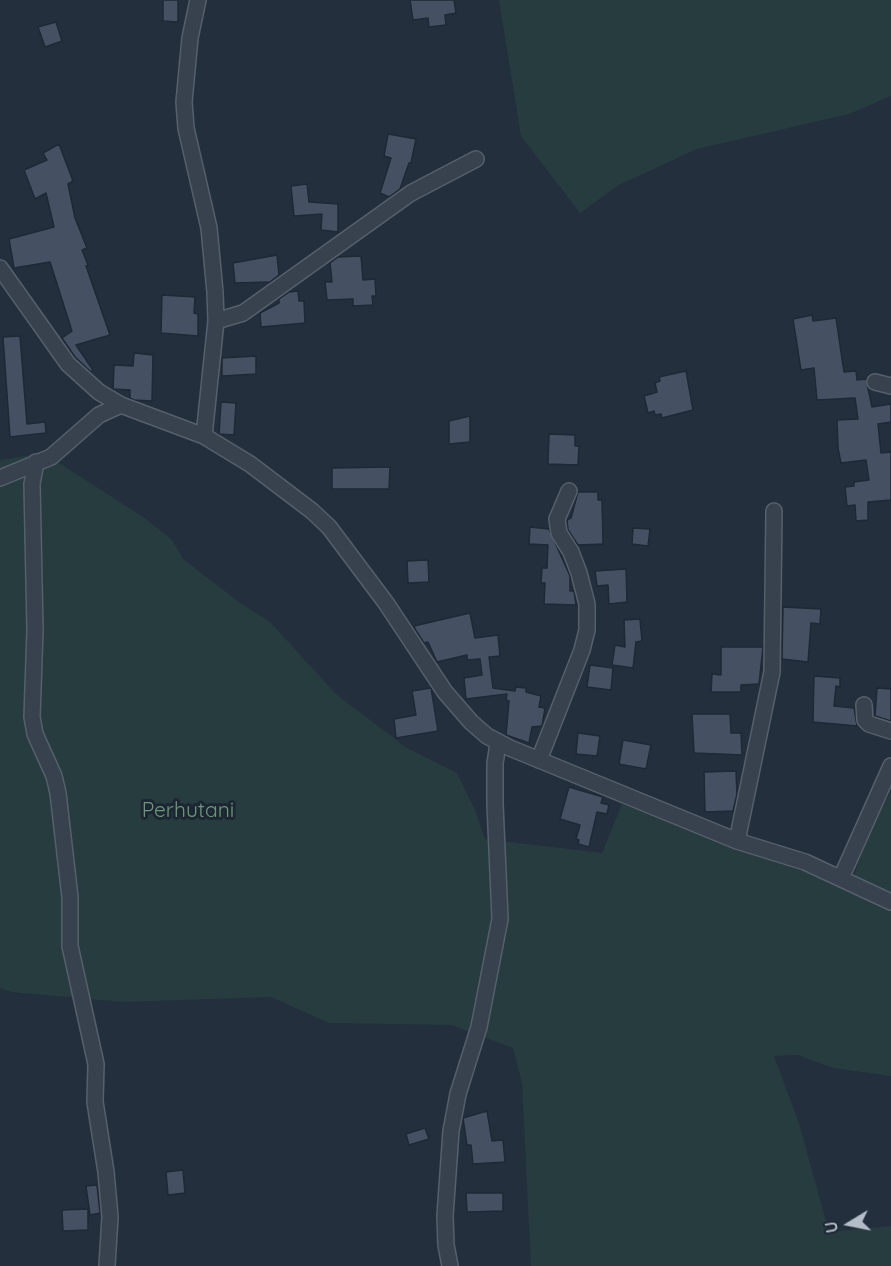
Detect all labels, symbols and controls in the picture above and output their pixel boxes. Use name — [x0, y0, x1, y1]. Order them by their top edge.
park label: Perhutani — [142, 798, 234, 824]
north arrow — [819, 1194, 879, 1254]
text: U — [820, 1220, 842, 1234]

